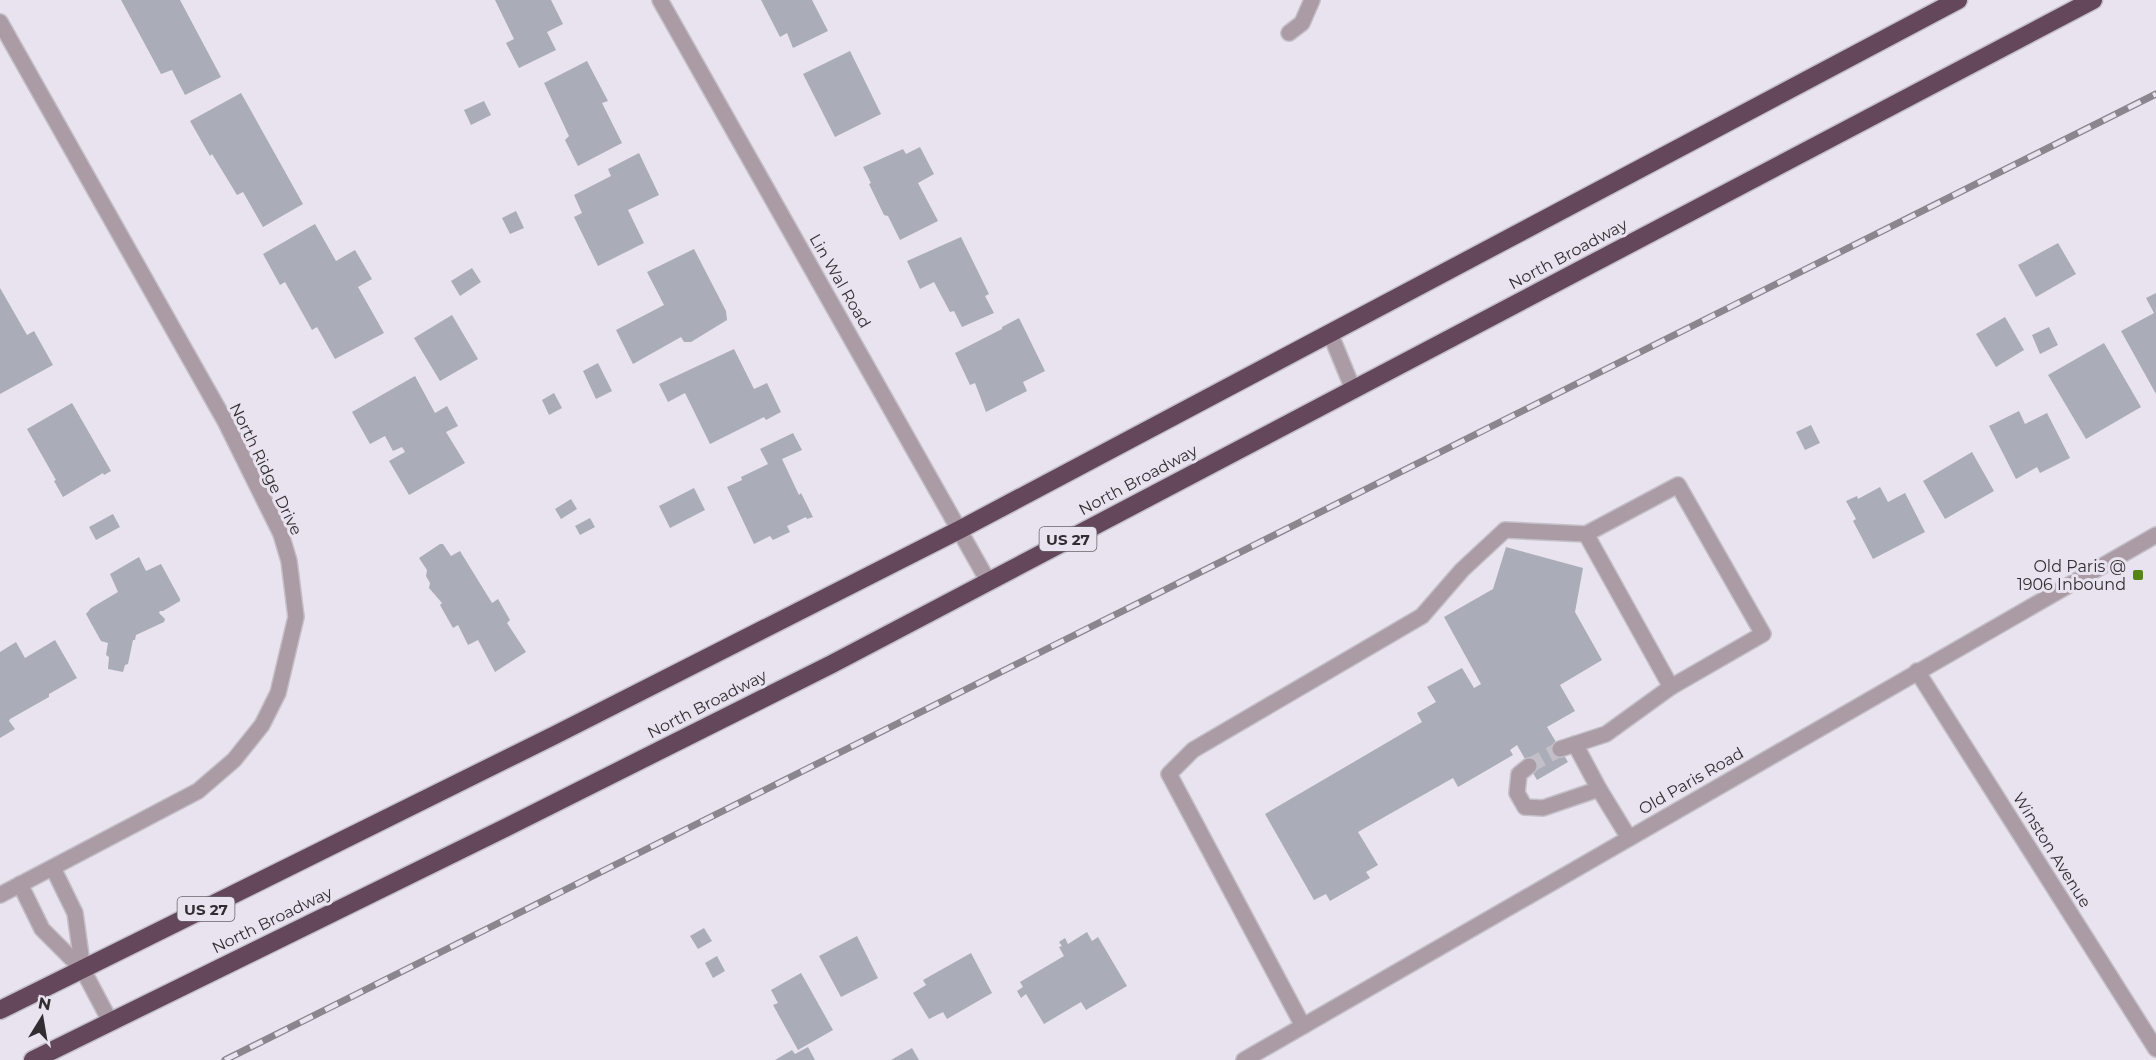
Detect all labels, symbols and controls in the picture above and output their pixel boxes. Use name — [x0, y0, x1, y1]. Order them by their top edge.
street label: North Broadway — [1506, 215, 1631, 293]
street label: Lin Wal Road — [805, 231, 875, 331]
street label: North Ridge Drive — [226, 400, 306, 538]
street label: North Broadway — [1076, 441, 1201, 519]
road number: US 27 — [1040, 527, 1096, 551]
place label: Old Paris @ 1906 Inbound — [2017, 557, 2126, 594]
marker: Old Paris @ 1906 Inbound — [2131, 568, 2145, 582]
street label: North Broadway — [644, 666, 770, 742]
street label: Old Paris Road — [1635, 743, 1747, 819]
street label: Winston Avenue — [2009, 789, 2095, 911]
street label: North Broadway — [209, 883, 335, 957]
road number: US 27 — [178, 897, 234, 921]
north arrow — [12, 988, 72, 1048]
text: N — [37, 993, 53, 1014]

